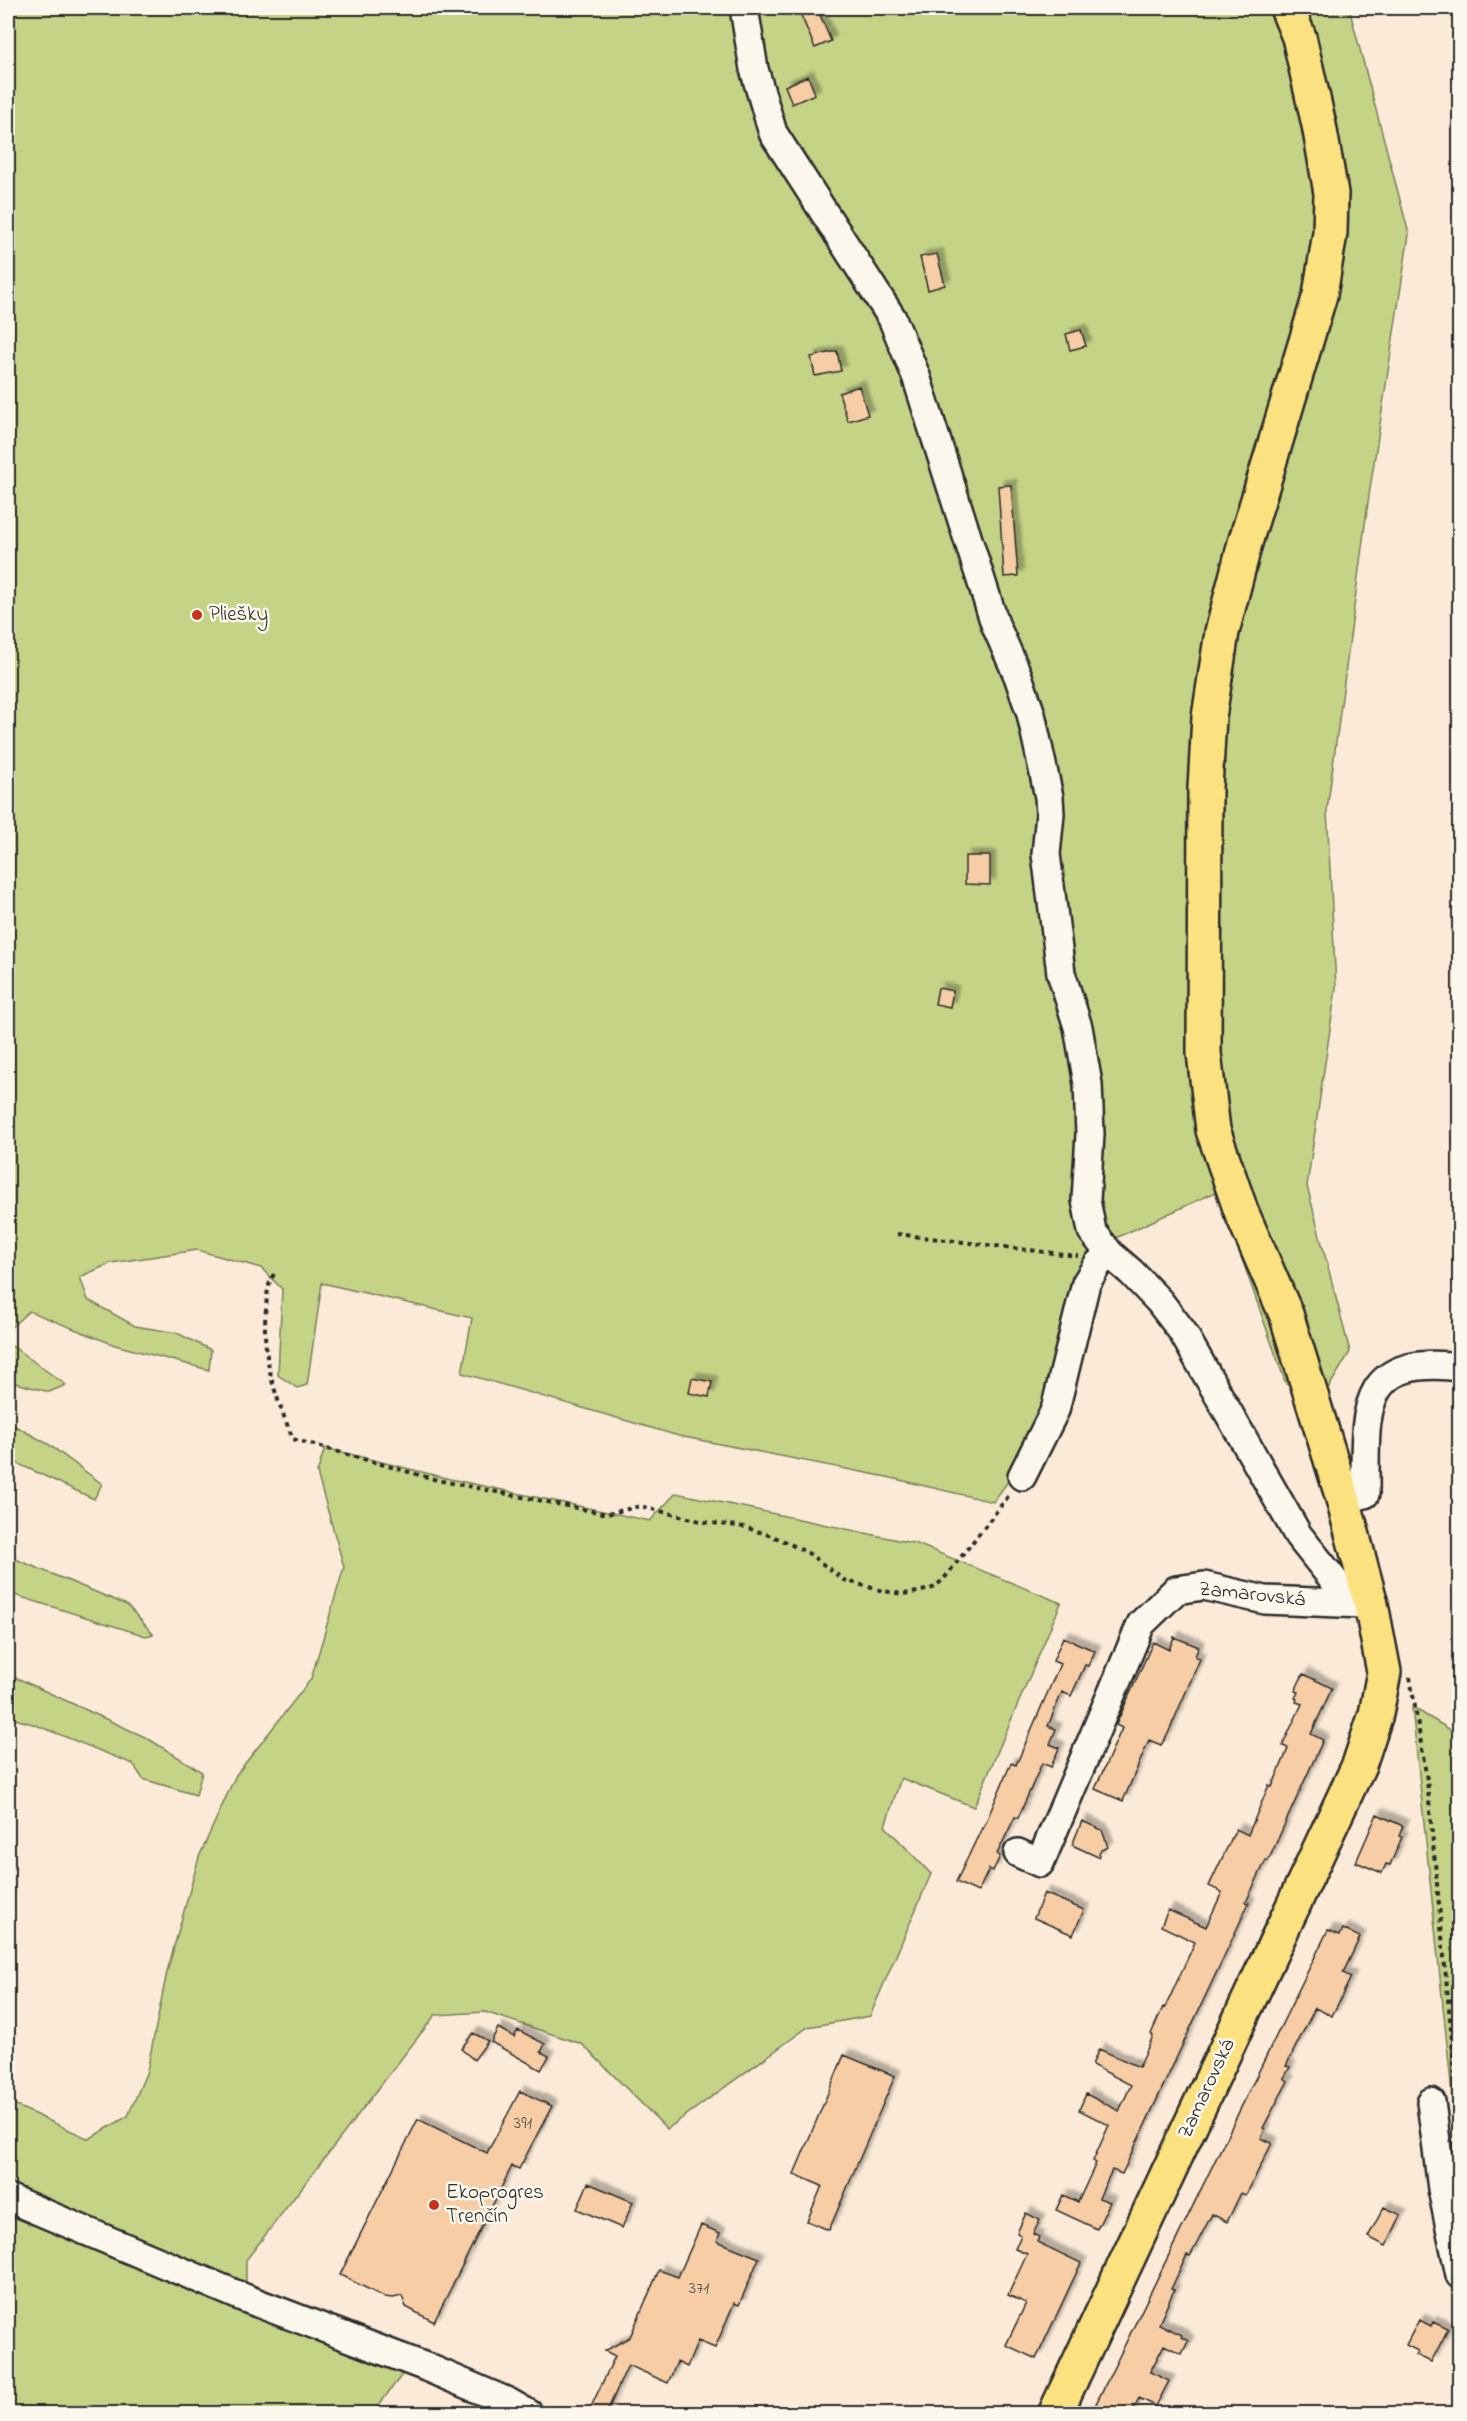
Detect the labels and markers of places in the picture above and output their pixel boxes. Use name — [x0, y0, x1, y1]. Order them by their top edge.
place label: Pliešky — [209, 600, 268, 632]
marker: Pliešky — [190, 608, 204, 622]
place label: Ekoprogres Trenčín — [446, 2178, 544, 2232]
marker: Ekoprogres Trenčín — [427, 2198, 441, 2212]

